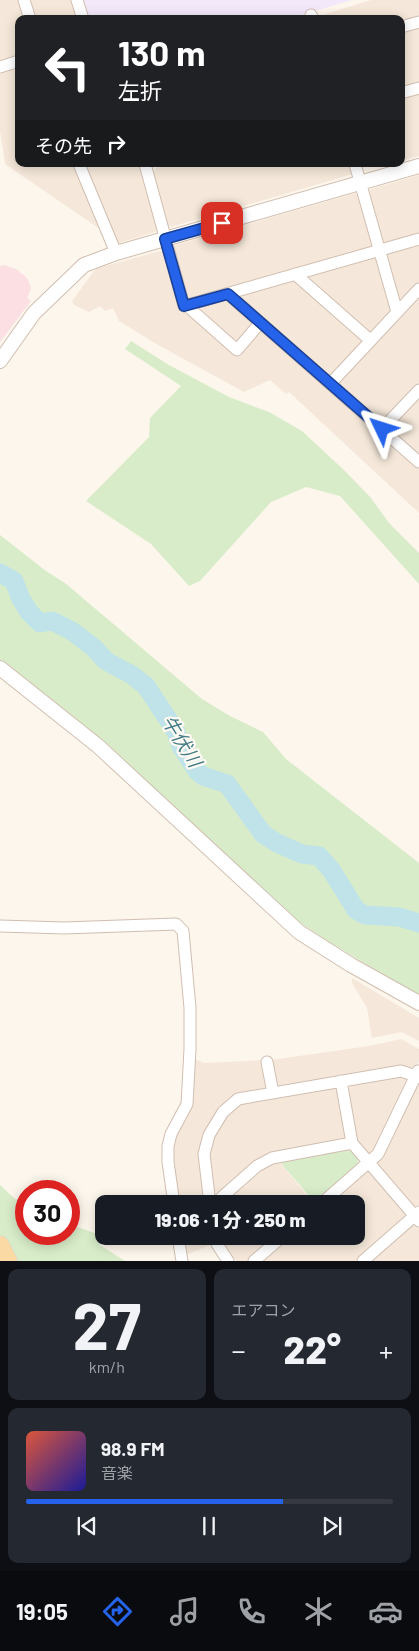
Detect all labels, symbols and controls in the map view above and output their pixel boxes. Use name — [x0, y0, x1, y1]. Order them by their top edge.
text: 130 m — [118, 31, 205, 73]
icon: left — [35, 35, 100, 100]
text: 左折 — [118, 77, 162, 103]
icon: right — [102, 130, 130, 158]
text: その先 — [35, 134, 92, 157]
pin — [201, 202, 243, 244]
icon: arrive — [208, 209, 236, 237]
position arrow — [355, 402, 407, 454]
water label: 牛伏川 — [158, 710, 208, 773]
speed limit sign: 30 — [15, 1180, 80, 1245]
text: 19:06 · 1 分 · 250 m — [155, 1208, 306, 1231]
text: 27 — [72, 1285, 141, 1363]
text: エアコン — [232, 1300, 296, 1319]
text: 22° — [284, 1326, 341, 1372]
text: − — [232, 1333, 246, 1367]
text: + — [379, 1333, 393, 1367]
text: km/h — [89, 1357, 125, 1376]
text: 98.9 FM — [101, 1437, 165, 1460]
text: 音楽 — [101, 1463, 133, 1482]
icon: previous — [73, 1512, 101, 1540]
icon: pause — [195, 1512, 223, 1540]
icon: next — [318, 1512, 346, 1540]
icon: directions — [100, 1594, 135, 1629]
icon: music — [167, 1594, 202, 1629]
icon: phone — [234, 1594, 269, 1629]
icon: climate — [301, 1594, 336, 1629]
icon: car — [368, 1594, 403, 1629]
text: 19:05 — [16, 1598, 68, 1624]

